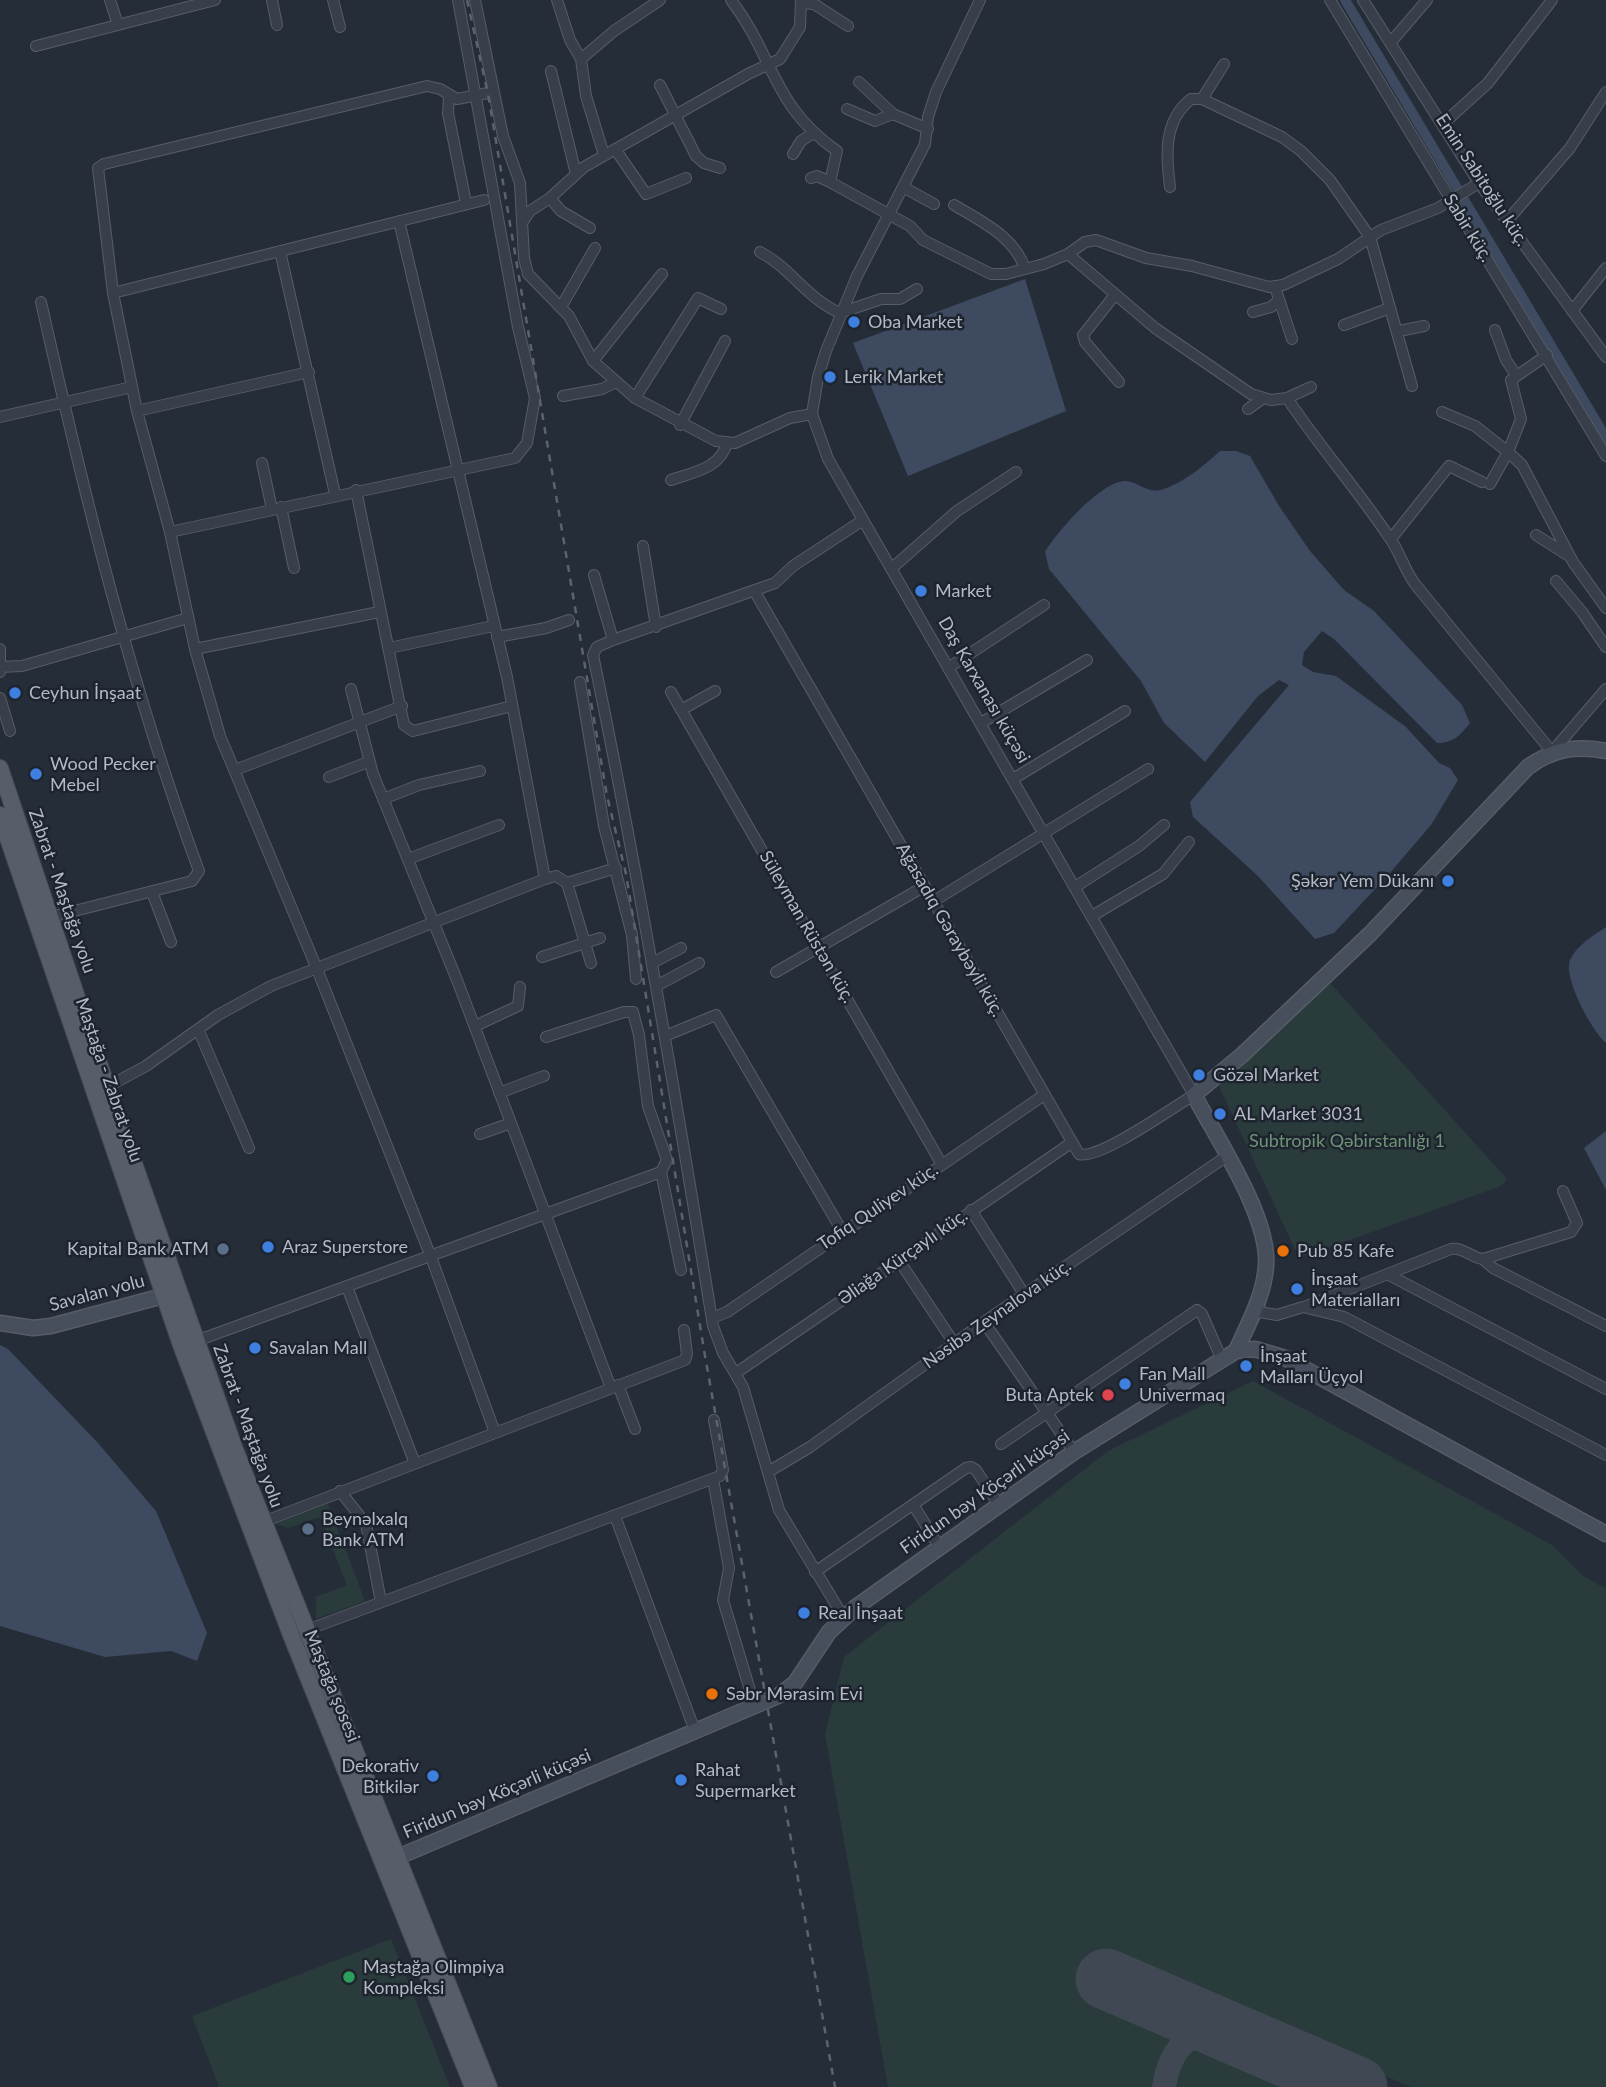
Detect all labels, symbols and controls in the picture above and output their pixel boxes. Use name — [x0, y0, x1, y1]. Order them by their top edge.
street label: Emin Sabitoğlu küç. — [1431, 110, 1533, 250]
street label: Sabir küç. — [1439, 190, 1497, 266]
place label: Oba Market — [868, 311, 962, 333]
marker: Oba Market — [846, 314, 862, 330]
place label: Lerik Market — [844, 366, 943, 388]
marker: Lerik Market — [822, 369, 838, 385]
place label: Market — [935, 580, 991, 602]
marker: Market — [913, 583, 929, 599]
street label: Daş Karxanası küçəsi — [933, 613, 1035, 767]
place label: Ceyhun İnşaat — [29, 682, 141, 704]
marker: Ceyhun İnşaat — [7, 685, 23, 701]
place label: Wood Pecker Mebel — [50, 753, 156, 796]
marker: Wood Pecker Mebel — [28, 766, 44, 782]
street label: Zabrat - Maştağa yolu — [24, 806, 100, 976]
street label: Ağasadıq Gəraybəyli küç. — [891, 839, 1009, 1021]
street label: Süleyman Rüstən küç. — [755, 847, 859, 1007]
place label: Şəkər Yem Dükanı — [1291, 870, 1434, 892]
marker: Şəkər Yem Dükanı — [1440, 873, 1456, 889]
street label: Maştağa - Zabrat yolu — [71, 995, 147, 1165]
place label: Gözəl Market — [1213, 1064, 1319, 1086]
marker: Gözəl Market — [1191, 1067, 1207, 1083]
place label: AL Market 3031 — [1234, 1103, 1363, 1125]
marker: AL Market 3031 — [1212, 1106, 1228, 1122]
park label: Subtropik Qəbirstanlığı 1 — [1249, 1130, 1445, 1152]
street label: Tofiq Quliyev küç. — [814, 1159, 942, 1255]
street label: Əliağa Kürçaylı küç. — [834, 1204, 972, 1310]
place label: Araz Superstore — [282, 1236, 408, 1258]
place label: Kapital Bank ATM — [67, 1238, 209, 1260]
marker: Araz Superstore — [260, 1239, 276, 1255]
place label: Pub 85 Kafe — [1297, 1240, 1394, 1262]
marker: Kapital Bank ATM — [215, 1241, 231, 1257]
marker: Pub 85 Kafe — [1275, 1243, 1291, 1259]
street label: Nəsibə Zeynalova küç. — [919, 1255, 1075, 1373]
place label: İnşaat Materialları — [1311, 1268, 1400, 1310]
street label: Savalan yolu — [47, 1270, 147, 1316]
marker: İnşaat Materialları — [1289, 1281, 1305, 1297]
place label: Savalan Mall — [269, 1337, 367, 1359]
marker: Savalan Mall — [247, 1340, 263, 1356]
street label: Zabrat - Maştağa yolu — [208, 1341, 288, 1511]
place label: İnşaat Malları Üçyol — [1260, 1345, 1363, 1388]
marker: İnşaat Malları Üçyol — [1238, 1358, 1254, 1374]
place label: Fan Mall Univermaq — [1139, 1363, 1225, 1406]
marker: Fan Mall Univermaq — [1117, 1376, 1133, 1392]
place label: Buta Aptek — [1005, 1384, 1094, 1406]
marker: Buta Aptek — [1100, 1387, 1116, 1403]
street label: Firidun bəy Köçərli küçəsi — [896, 1425, 1074, 1559]
place label: Beynəlxalq Bank ATM — [322, 1508, 408, 1550]
marker: Beynəlxalq Bank ATM — [300, 1521, 316, 1537]
place label: Real İnşaat — [818, 1602, 903, 1624]
marker: Real İnşaat — [796, 1605, 812, 1621]
street label: Maştağa şosesi — [300, 1627, 364, 1745]
place label: Səbr Mərasim Evi — [726, 1683, 863, 1705]
marker: Səbr Mərasim Evi — [704, 1686, 720, 1702]
street label: Firidun bəy Köçərli küçəsi — [400, 1745, 594, 1843]
place label: Dekorativ Bitkilər — [341, 1755, 419, 1798]
place label: Rahat Supermarket — [695, 1759, 796, 1802]
marker: Dekorativ Bitkilər — [425, 1768, 441, 1784]
marker: Rahat Supermarket — [673, 1772, 689, 1788]
place label: Maştağa Olimpiya Kompleksi — [363, 1956, 505, 1998]
marker: Maştağa Olimpiya Kompleksi — [341, 1969, 357, 1985]

